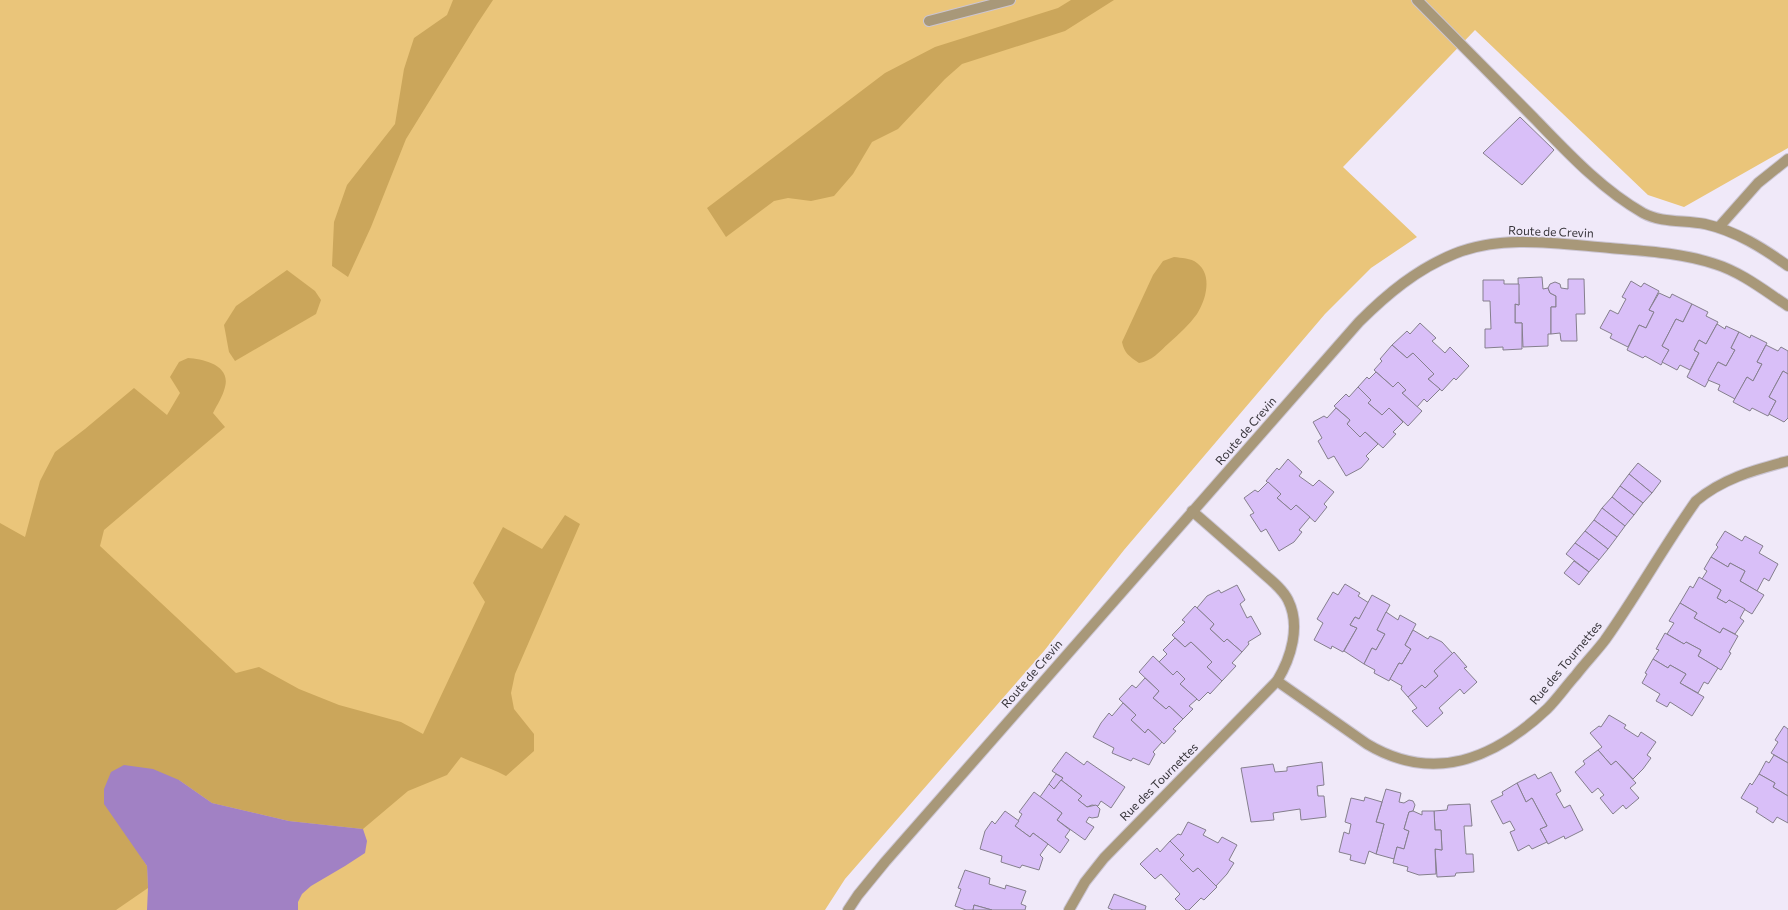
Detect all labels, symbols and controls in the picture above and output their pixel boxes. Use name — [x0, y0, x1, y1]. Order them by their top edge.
street label: Route de Crevin — [1508, 223, 1594, 239]
street label: Route de Crevin — [1212, 393, 1279, 467]
street label: Rue des Tournettes — [1526, 618, 1604, 707]
street label: Route de Crevin — [998, 636, 1065, 710]
street label: Rue des Tournettes — [1116, 739, 1200, 823]

